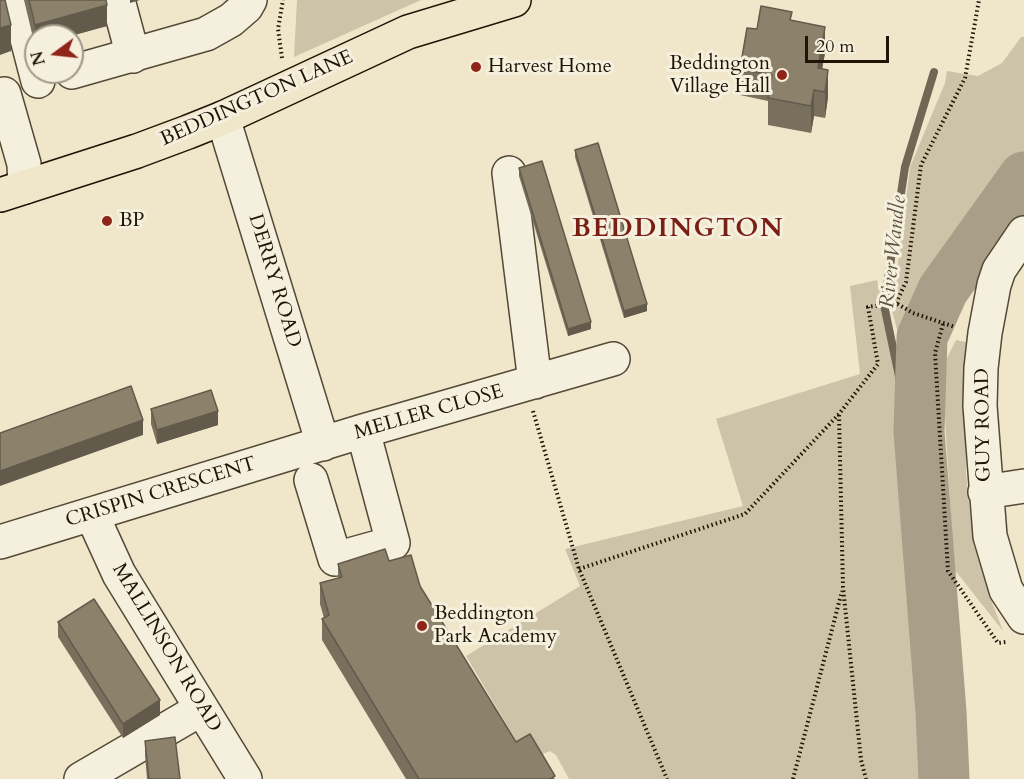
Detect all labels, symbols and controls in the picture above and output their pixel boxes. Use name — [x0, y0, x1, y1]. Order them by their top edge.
north arrow — [24, 24, 84, 84]
scale bar — [808, 24, 892, 62]
text: 20 m — [816, 34, 855, 59]
street label: BEDDINGTON LANE — [157, 46, 357, 152]
text: N — [26, 49, 51, 68]
place label: Beddington Village Hall — [669, 52, 770, 99]
place label: Harvest Home — [488, 55, 612, 79]
marker: Harvest Home — [469, 60, 483, 74]
marker: Beddington Village Hall — [775, 68, 789, 82]
water label: River Wandle — [876, 194, 912, 310]
place label: BP — [119, 209, 144, 233]
street label: DERRY ROAD — [242, 211, 306, 351]
marker: BP — [100, 214, 114, 228]
district label: BEDDINGTON — [572, 214, 784, 246]
street label: GUY ROAD — [971, 368, 997, 482]
street label: MELLER CLOSE — [352, 380, 506, 446]
street label: CRISPIN CRESCENT — [63, 453, 259, 533]
street label: MALLINSON ROAD — [106, 559, 226, 737]
place label: Beddington Park Academy — [434, 602, 557, 649]
marker: Beddington Park Academy — [415, 619, 429, 633]

